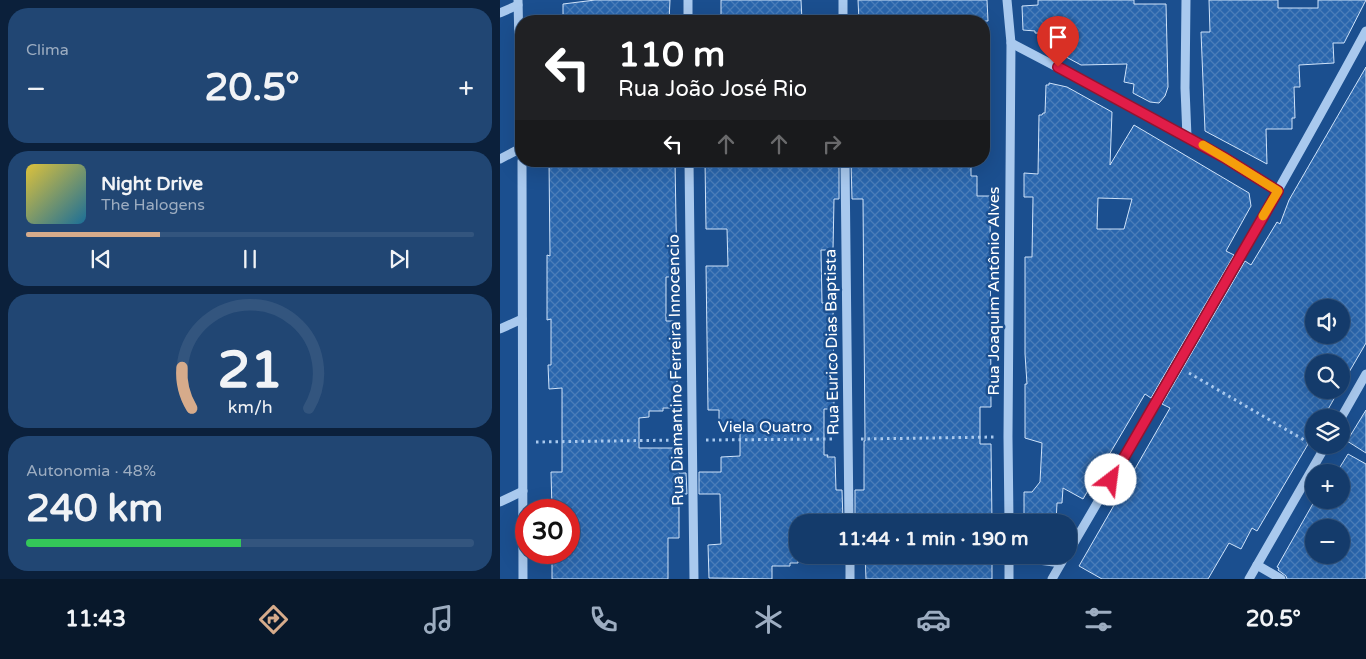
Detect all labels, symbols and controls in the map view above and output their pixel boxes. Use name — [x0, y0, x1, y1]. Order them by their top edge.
pin — [1037, 16, 1079, 67]
icon: arrive — [1044, 23, 1072, 51]
text: 110 m — [618, 34, 725, 76]
icon: left — [535, 35, 600, 100]
text: Clima — [26, 40, 69, 60]
text: 20.5° — [205, 65, 300, 111]
text: − — [26, 72, 46, 106]
text: + — [458, 72, 474, 106]
text: Rua João José Rio — [618, 76, 807, 102]
icon: left — [659, 130, 687, 158]
icon: ahead — [712, 130, 740, 158]
icon: ahead — [765, 130, 793, 158]
icon: right — [818, 130, 846, 158]
text: Night Drive — [101, 173, 203, 195]
street label: Rua Joaquim Antônio Alves — [984, 187, 1004, 395]
text: The Halogens — [101, 195, 205, 215]
street label: Rua Diamantino Ferreira Innocencio — [664, 234, 688, 506]
icon: previous — [87, 245, 115, 273]
icon: pause — [236, 245, 264, 273]
icon: next — [385, 245, 413, 273]
street label: Rua Eurico Dias Baptista — [820, 249, 844, 435]
map controls — [1305, 299, 1350, 564]
button: sound — [1305, 299, 1350, 344]
text: 21 — [217, 339, 283, 402]
button: search — [1305, 354, 1350, 399]
text: km/h — [228, 397, 272, 418]
button: layers — [1305, 409, 1350, 454]
street label: Viela Quatro — [718, 417, 812, 437]
position arrow — [1084, 453, 1136, 505]
text: Autonomia · 48% — [26, 461, 156, 481]
button: + — [1305, 464, 1350, 509]
text: 240 km — [26, 486, 163, 532]
speed limit sign: 30 — [515, 499, 580, 564]
button: − — [1305, 519, 1350, 564]
text: 11:44 · 1 min · 190 m — [837, 528, 1029, 550]
icon: directions — [256, 602, 291, 637]
icon: music — [421, 602, 456, 637]
icon: phone — [586, 602, 621, 637]
icon: climate — [751, 602, 786, 637]
icon: car — [916, 602, 951, 637]
icon: filters — [1081, 602, 1116, 637]
text: 11:43 — [65, 606, 126, 632]
text: 20.5° — [1246, 606, 1301, 632]

